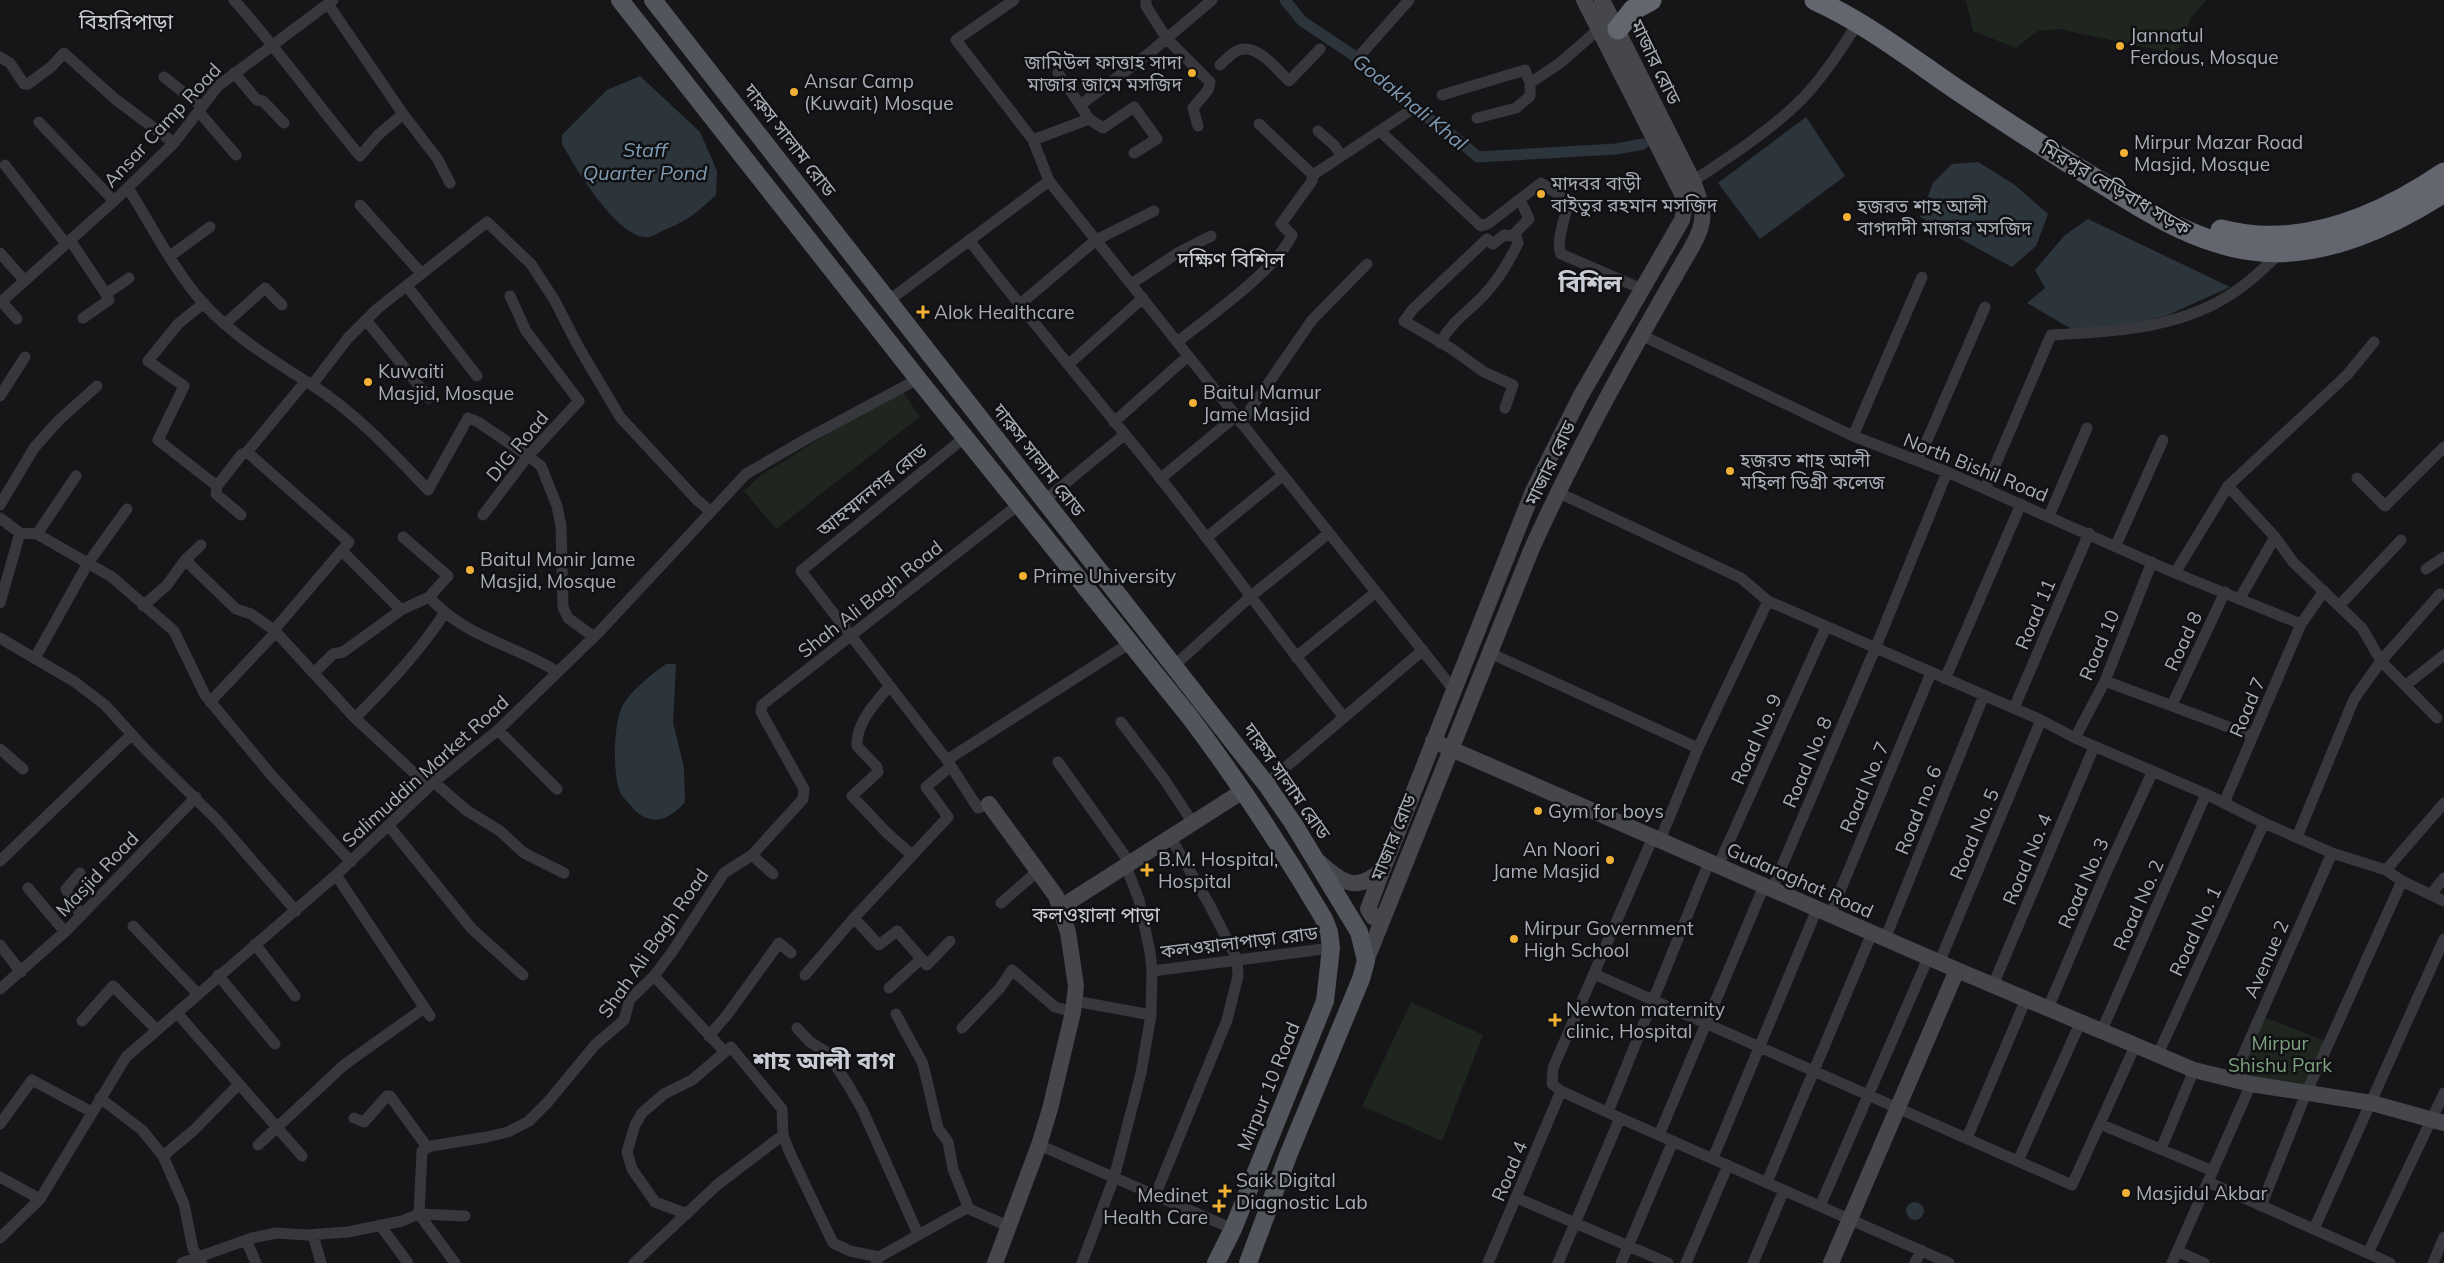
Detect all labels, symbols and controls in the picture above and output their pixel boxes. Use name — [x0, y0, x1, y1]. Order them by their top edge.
district label: বিহারিপাড়া — [78, 8, 173, 34]
street label: মাজার রোড — [1625, 15, 1687, 109]
place label: Jannatul Ferdous, Mosque — [2130, 23, 2279, 69]
marker: Jannatul Ferdous, Mosque — [2114, 40, 2126, 52]
water label: Godakhali Khal — [1348, 48, 1473, 156]
place label: জামিউল ফাত্তাহ সাদা মাজার জামে মসজিদ — [1024, 50, 1183, 96]
street label: Ansar Camp Road — [98, 58, 226, 192]
marker: জামিউল ফাত্তাহ সাদা মাজার জামে মসজিদ — [1186, 67, 1198, 79]
place label: Ansar Camp (Kuwait) Mosque — [804, 69, 954, 115]
street label: দারুস সালাম রোড — [738, 78, 842, 202]
marker: Ansar Camp (Kuwait) Mosque — [788, 86, 800, 98]
place label: Mirpur Mazar Road Masjid, Mosque — [2134, 130, 2303, 176]
street label: মিরপুর বেড়িবাধ সড়ক — [2036, 135, 2195, 241]
water label: Staff Quarter Pond — [583, 137, 707, 185]
marker: Mirpur Mazar Road Masjid, Mosque — [2118, 147, 2130, 159]
place label: মাদবর বাড়ী বাইতুর রহমান মসজিদ — [1550, 171, 1718, 217]
marker: মাদবর বাড়ী বাইতুর রহমান মসজিদ — [1535, 188, 1547, 200]
place label: হজরত শাহ আলী বাগদাদী মাজার মসজিদ — [1856, 194, 2032, 240]
marker: হজরত শাহ আলী বাগদাদী মাজার মসজিদ — [1841, 211, 1853, 223]
district label: দক্ষিণ বিশিল — [1176, 246, 1285, 272]
district label: বিশিল — [1557, 268, 1622, 298]
place label: Alok Healthcare — [934, 300, 1075, 324]
marker: Alok Healthcare — [916, 305, 930, 319]
place label: Kuwaiti Masjid, Mosque — [378, 359, 514, 405]
marker: Kuwaiti Masjid, Mosque — [362, 376, 374, 388]
place label: Baitul Mamur Jame Masjid — [1203, 380, 1321, 426]
marker: Baitul Mamur Jame Masjid — [1187, 397, 1199, 409]
street label: দারুস সালাম রোড — [987, 398, 1091, 522]
street label: DIG Road — [481, 406, 553, 486]
street label: মাজার রোড — [1519, 416, 1581, 510]
street label: North Bishil Road — [1900, 427, 2052, 507]
street label: আহম্মদনগর রোড — [811, 438, 932, 542]
place label: হজরত শাহ আলী মহিলা ডিগ্রী কলেজ — [1739, 448, 1886, 494]
marker: হজরত শাহ আলী মহিলা ডিগ্রী কলেজ — [1724, 465, 1736, 477]
street label: Shah Ali Bagh Road — [793, 535, 947, 663]
place label: Baitul Monir Jame Masjid, Mosque — [480, 547, 635, 593]
marker: Baitul Monir Jame Masjid, Mosque — [464, 564, 476, 576]
place label: Prime University — [1033, 564, 1176, 588]
marker: Prime University — [1017, 570, 1029, 582]
street label: Road 11 — [2009, 575, 2061, 653]
street label: Road 10 — [2073, 606, 2125, 684]
street label: Road 8 — [2159, 607, 2207, 675]
street label: Road 7 — [2224, 673, 2270, 741]
street label: Salimuddin Market Road — [337, 690, 513, 852]
street label: Road No. 9 — [1725, 690, 1787, 788]
street label: Road No. 8 — [1777, 713, 1837, 811]
street label: দারুস সালাম রোড — [1237, 717, 1336, 844]
street label: Road No. 7 — [1834, 738, 1894, 836]
street label: Road no. 6 — [1889, 762, 1947, 858]
street label: Road No. 5 — [1944, 785, 2004, 883]
street label: মাজার রোড — [1364, 790, 1421, 885]
place label: Gym for boys — [1548, 799, 1664, 823]
marker: Gym for boys — [1532, 805, 1544, 817]
street label: Road No. 4 — [1997, 810, 2057, 908]
street label: Masjid Road — [50, 826, 144, 922]
street label: Road No. 3 — [2052, 834, 2114, 932]
place label: An Noori Jame Masjid — [1493, 837, 1600, 883]
street label: Gudaraghat Road — [1723, 837, 1877, 923]
place label: B.M. Hospital, Hospital — [1158, 847, 1278, 893]
marker: An Noori Jame Masjid — [1604, 854, 1616, 866]
street label: Road No. 2 — [2107, 856, 2169, 954]
marker: B.M. Hospital, Hospital — [1140, 863, 1154, 877]
street label: Shah Ali Bagh Road — [592, 864, 714, 1022]
street label: Road No. 1 — [2164, 882, 2226, 980]
district label: কলওয়ালা পাড়া — [1031, 902, 1161, 927]
place label: Mirpur Government High School — [1524, 916, 1694, 962]
street label: Avenue 2 — [2238, 916, 2294, 1002]
street label: কলওয়ালাপাড়া রোড — [1158, 920, 1319, 964]
marker: Mirpur Government High School — [1508, 933, 1520, 945]
place label: Newton maternity clinic, Hospital — [1566, 997, 1725, 1043]
marker: Newton maternity clinic, Hospital — [1548, 1013, 1562, 1027]
street label: Mirpur 10 Road — [1231, 1018, 1305, 1154]
park label: Mirpur Shishu Park — [2228, 1031, 2332, 1077]
district label: শাহ আলী বাগ — [752, 1045, 895, 1075]
street label: Road 4 — [1486, 1137, 1532, 1205]
place label: Saik Digital Diagnostic Lab — [1236, 1168, 1368, 1214]
place label: Masjidul Akbar — [2136, 1181, 2268, 1205]
place label: Medinet Health Care — [1103, 1183, 1208, 1229]
marker: Saik Digital Diagnostic Lab — [1218, 1184, 1232, 1198]
marker: Masjidul Akbar — [2120, 1187, 2132, 1199]
marker: Medinet Health Care — [1212, 1199, 1226, 1213]

